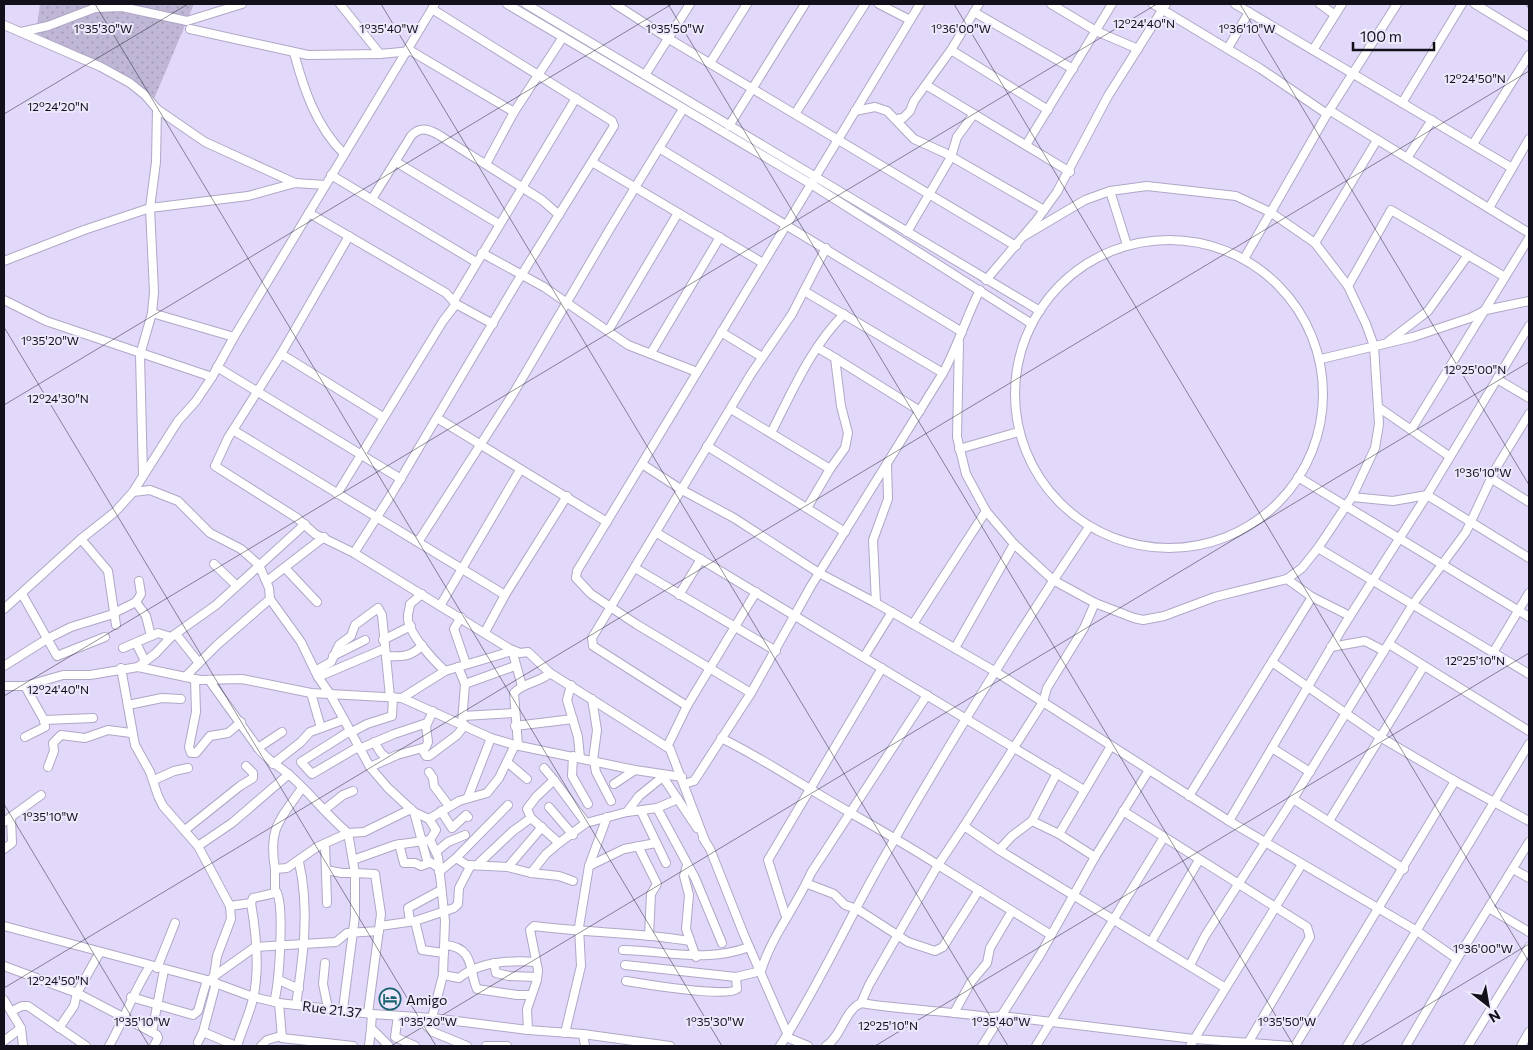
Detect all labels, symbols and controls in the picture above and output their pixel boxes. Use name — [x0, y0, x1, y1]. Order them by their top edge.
text: 12°24'40"N — [1113, 16, 1175, 30]
scale bar — [1353, 20, 1434, 52]
text: 1°35'30"W — [74, 21, 132, 35]
text: 1°35'40"W — [360, 21, 418, 35]
text: 1°35'50"W — [646, 21, 704, 35]
text: 1°36'00"W — [931, 21, 991, 35]
text: 1°36'10"W — [1218, 21, 1276, 35]
text: 100 m — [1360, 27, 1402, 45]
text: 12°24'50"N — [1444, 71, 1506, 85]
text: 12°24'20"N — [27, 99, 89, 113]
text: 1°35'20"W — [21, 333, 79, 347]
text: 12°25'00"N — [1444, 362, 1506, 376]
text: 12°24'30"N — [27, 391, 89, 405]
text: 1°36'10"W — [1454, 465, 1512, 479]
text: 12°25'10"N — [1445, 653, 1505, 667]
text: 12°24'40"N — [27, 682, 89, 696]
text: 1°35'10"W — [22, 809, 78, 823]
text: 1°36'00"W — [1453, 941, 1513, 955]
text: 12°24'50"N — [27, 973, 89, 987]
north arrow — [1463, 980, 1513, 1030]
hotel icon: Amigo — [378, 987, 402, 1011]
place label: Amigo — [406, 991, 447, 1008]
street label: Rue 21.37 — [301, 997, 363, 1021]
text: N — [1486, 1007, 1504, 1027]
text: 1°35'10"W — [114, 1014, 170, 1028]
text: 1°35'20"W — [399, 1014, 457, 1028]
text: 1°35'30"W — [686, 1014, 744, 1028]
text: 1°35'40"W — [972, 1014, 1030, 1028]
text: 1°35'50"W — [1258, 1014, 1316, 1028]
text: 12°25'10"N — [858, 1018, 918, 1032]

